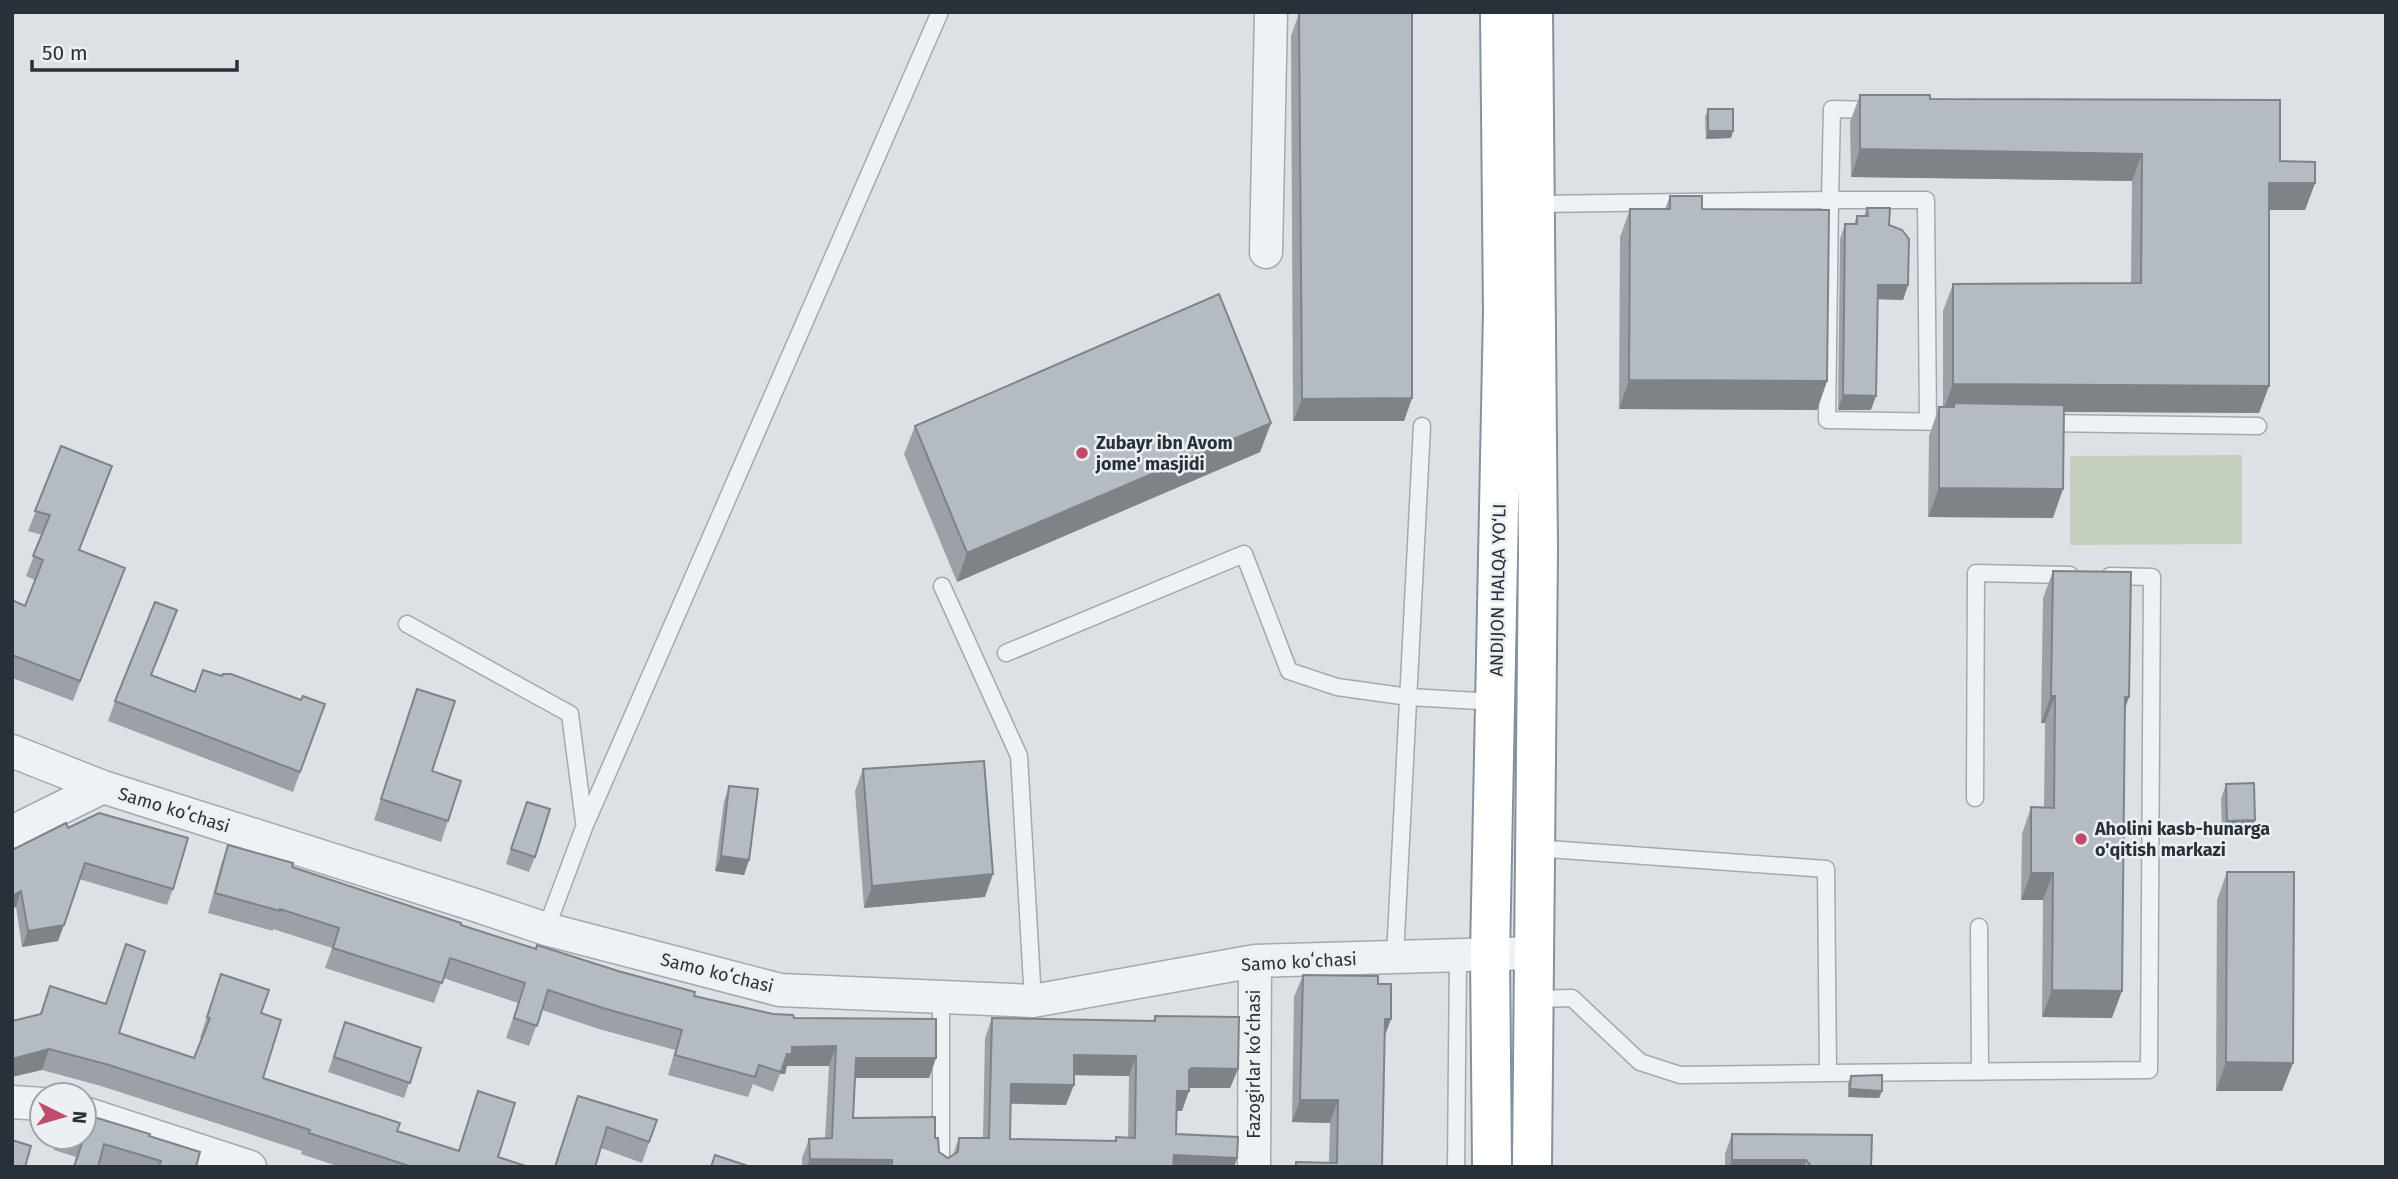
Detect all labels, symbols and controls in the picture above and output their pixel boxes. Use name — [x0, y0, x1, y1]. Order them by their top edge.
scale bar — [32, 28, 236, 72]
text: 50 m — [42, 40, 88, 66]
place label: Zubayr ibn Avom jome' masjidi — [1095, 432, 1233, 475]
marker: Zubayr ibn Avom jome' masjidi — [1074, 445, 1090, 461]
street label: ANDIJON HALQA YO‘LI — [1485, 503, 1511, 677]
street label: Samo koʻchasi — [115, 783, 233, 837]
place label: Aholini kasb-hunarga o'qitish markazi — [2094, 818, 2270, 861]
marker: Aholini kasb-hunarga o'qitish markazi — [2073, 831, 2089, 847]
street label: Samo koʻchasi — [658, 948, 776, 998]
street label: Samo koʻchasi — [1241, 948, 1357, 976]
street label: Fazogirlar koʻchasi — [1243, 989, 1265, 1139]
north arrow — [28, 1081, 98, 1151]
text: N — [67, 1110, 91, 1125]

